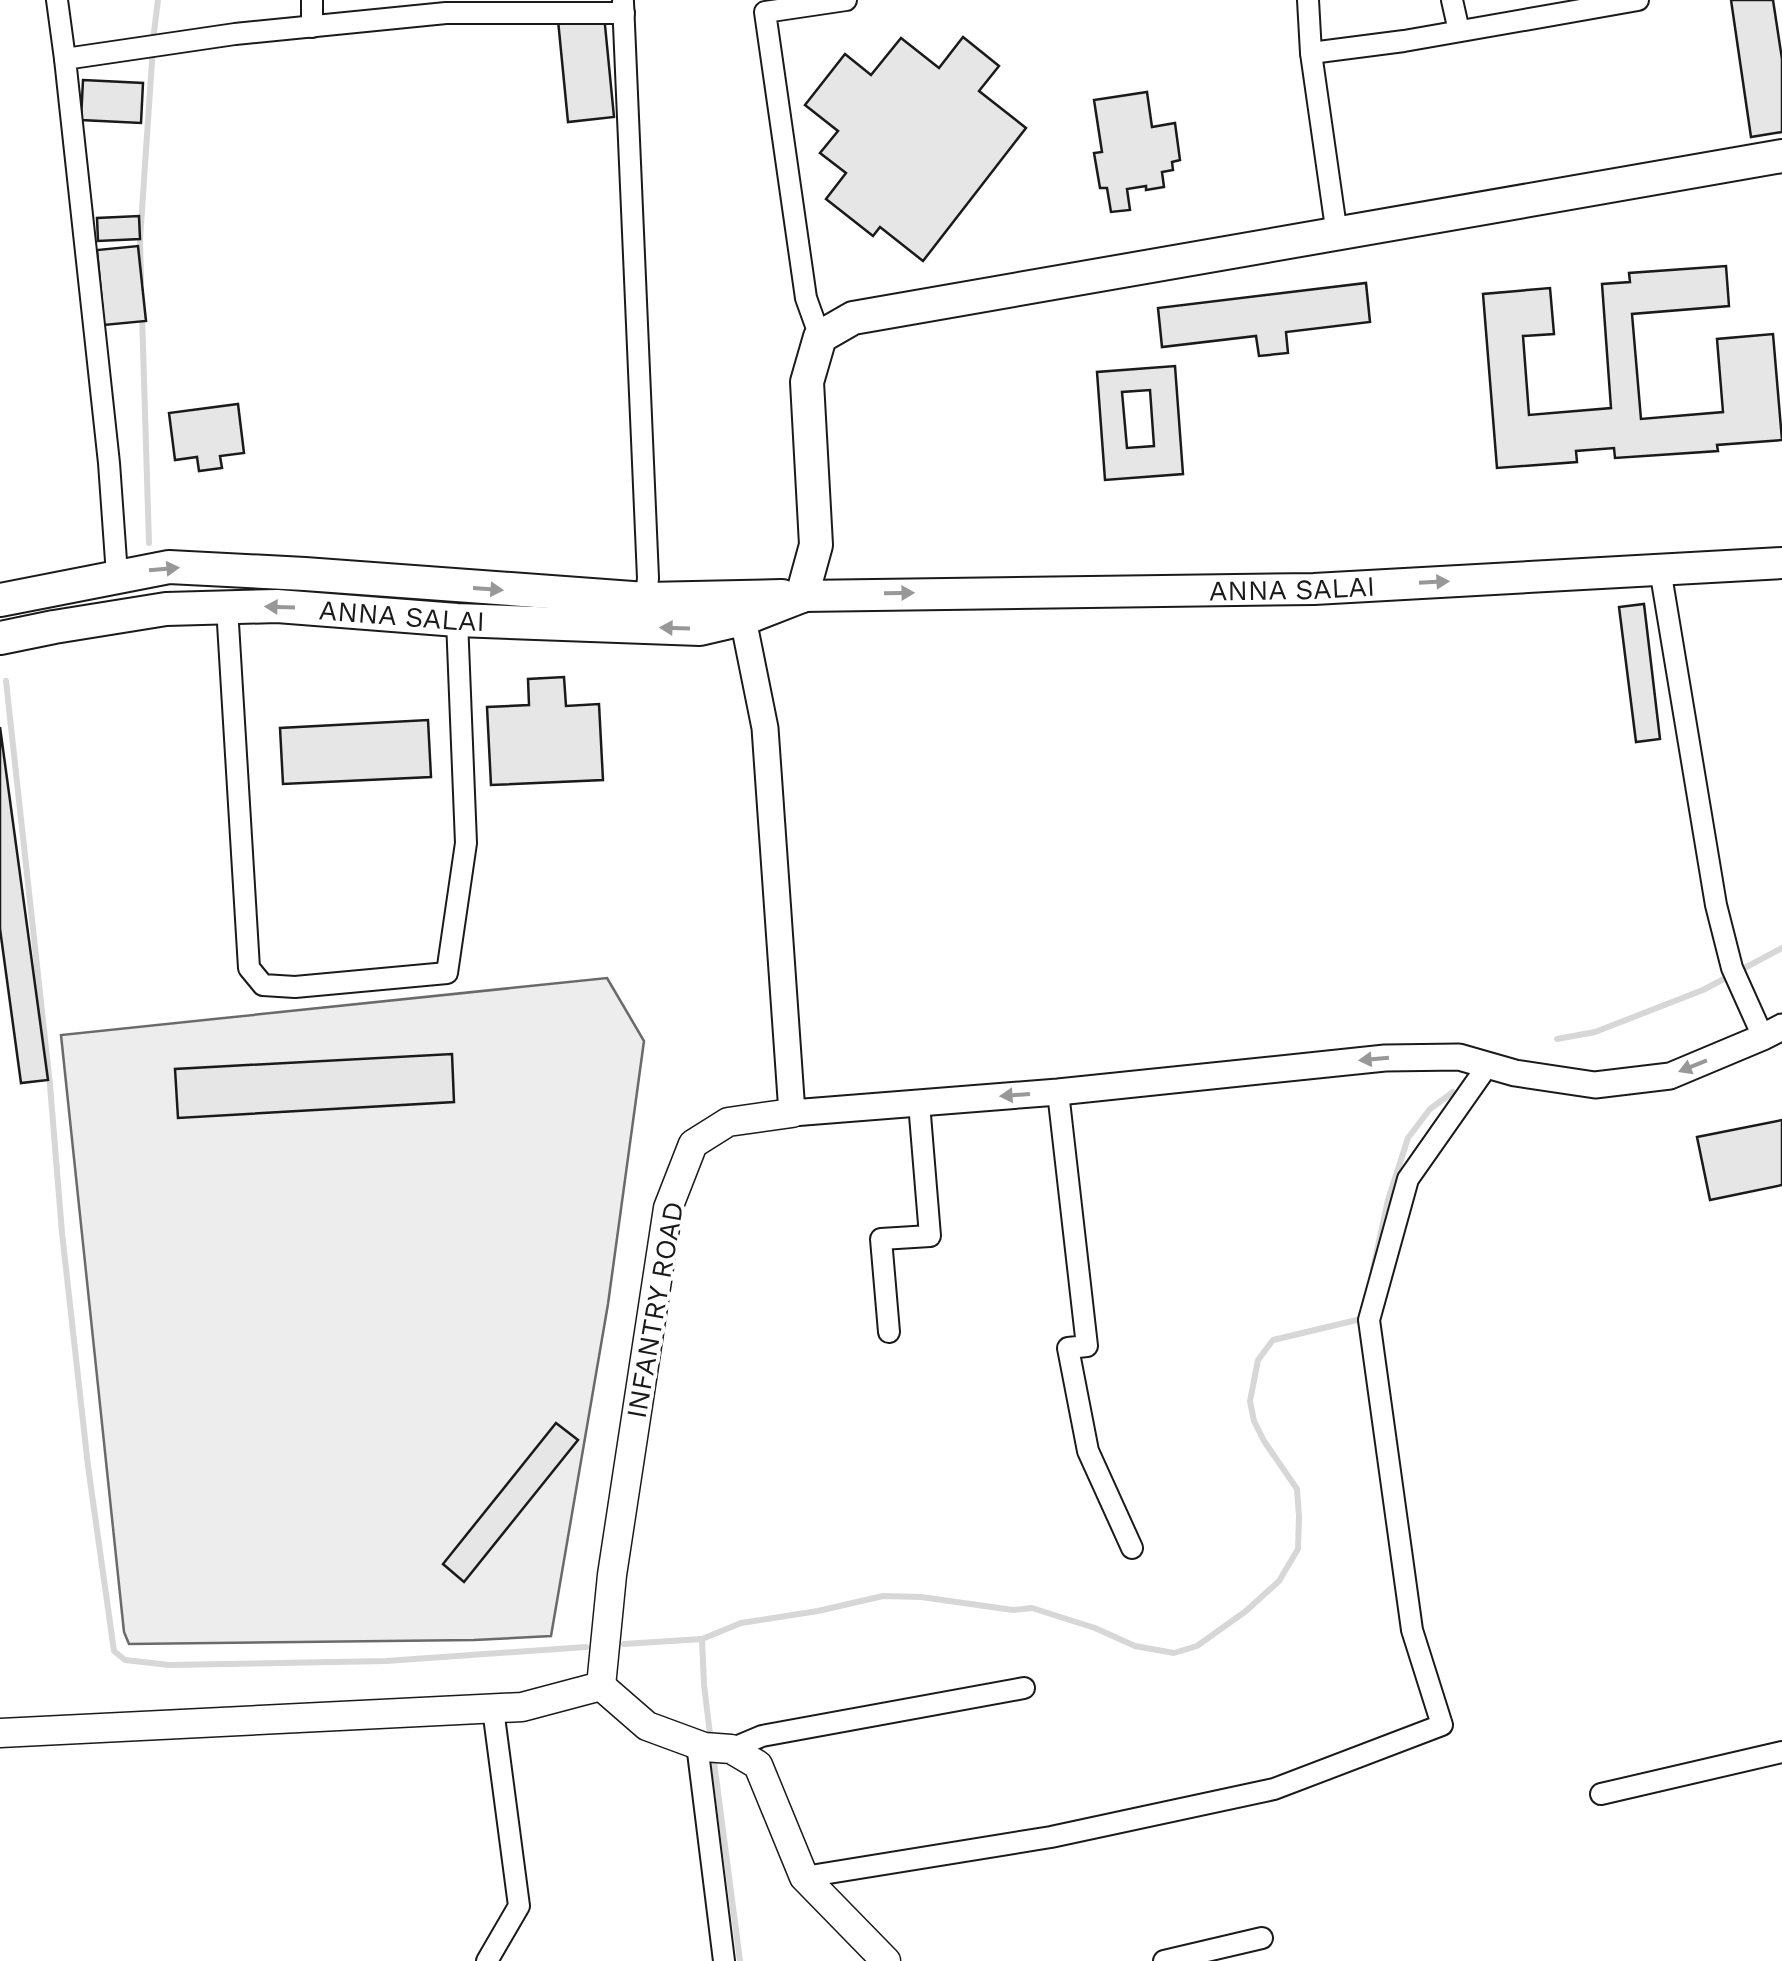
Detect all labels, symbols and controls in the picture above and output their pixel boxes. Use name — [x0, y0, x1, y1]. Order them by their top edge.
one-way arrow — [149, 560, 181, 576]
street label: ANNA SALAI — [1209, 569, 1376, 607]
one-way arrow — [1419, 574, 1450, 590]
one-way arrow — [473, 581, 505, 597]
one-way arrow — [884, 585, 916, 601]
street label: ANNA SALAI — [318, 593, 486, 638]
one-way arrow — [264, 599, 296, 615]
one-way arrow — [658, 620, 690, 636]
one-way arrow — [1357, 1052, 1389, 1068]
one-way arrow — [1678, 1059, 1708, 1075]
one-way arrow — [999, 1087, 1031, 1103]
street label: INFANTRY ROAD — [620, 1199, 690, 1421]

